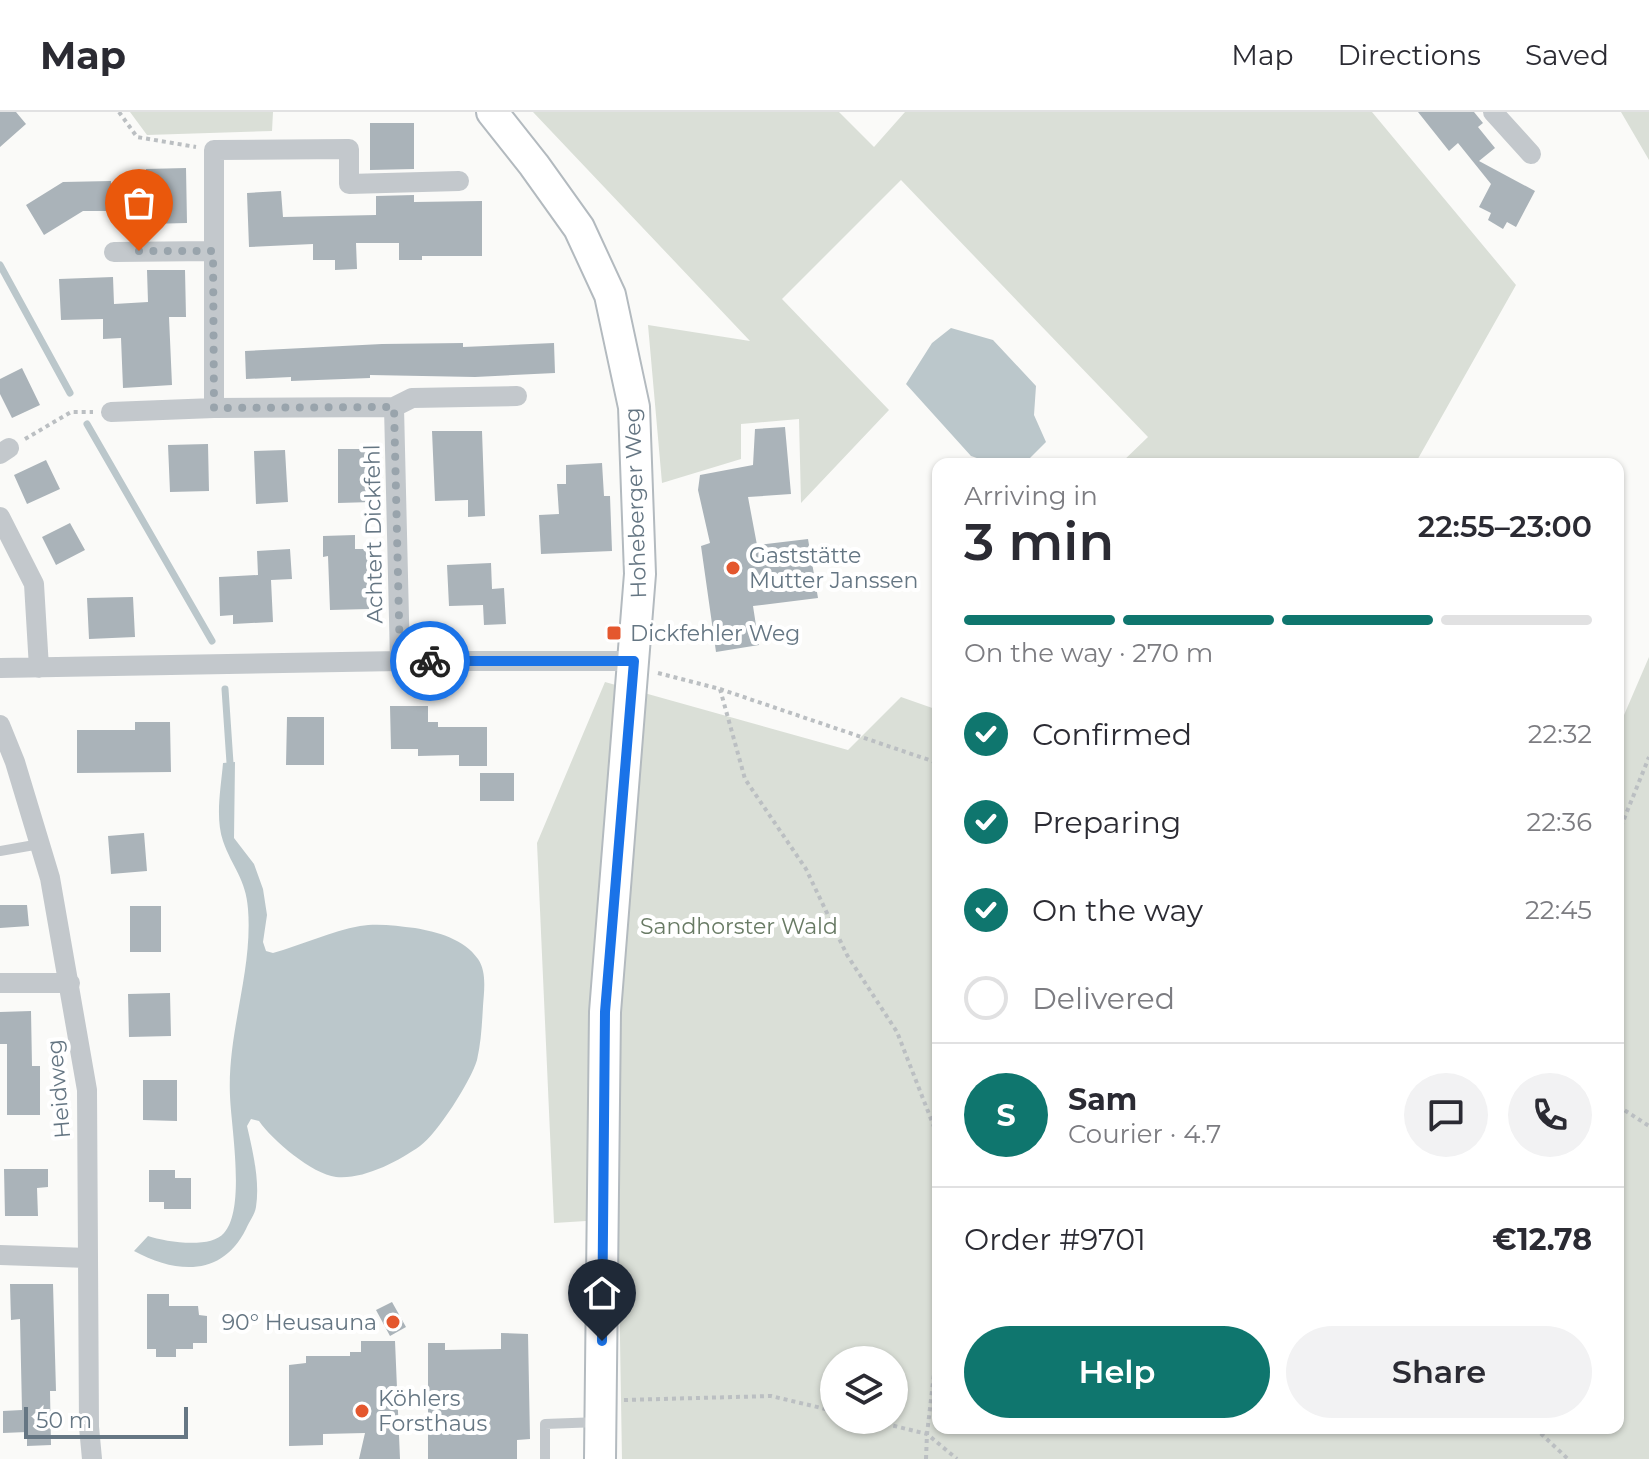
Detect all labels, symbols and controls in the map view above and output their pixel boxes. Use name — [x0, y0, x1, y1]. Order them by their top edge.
text: Map — [40, 32, 126, 79]
text: Map — [1231, 38, 1293, 72]
text: Directions — [1337, 38, 1481, 72]
text: Saved — [1525, 38, 1609, 72]
pin — [105, 169, 173, 251]
icon: bag — [117, 181, 161, 225]
street label: Hoheberger Weg — [619, 407, 652, 599]
street label: Achtert Dickfehl — [358, 444, 389, 624]
text: Arriving in — [964, 480, 1098, 512]
text: 22:55–23:00 — [1418, 508, 1592, 545]
text: 3 min — [964, 510, 1114, 573]
place label: Gaststätte Mutter Janssen — [749, 542, 918, 594]
marker: Gaststätte Mutter Janssen — [724, 559, 742, 577]
place label: Dickfehler Weg — [630, 620, 800, 647]
courier — [390, 621, 470, 701]
marker: Dickfehler Weg — [605, 624, 623, 642]
text: On the way · 270 m — [964, 637, 1213, 669]
icon: bike — [408, 639, 452, 683]
icon: check — [964, 712, 1008, 756]
text: Confirmed — [1032, 716, 1192, 753]
text: 22:32 — [1528, 718, 1592, 750]
icon: check — [964, 800, 1008, 844]
text: Preparing — [1032, 804, 1181, 841]
text: 22:36 — [1526, 806, 1592, 838]
icon: check — [964, 888, 1008, 932]
text: On the way — [1032, 892, 1203, 929]
text: 22:45 — [1525, 894, 1592, 926]
park label: Sandhorster Wald — [640, 913, 838, 940]
text: Delivered — [1032, 980, 1175, 1017]
street label: Heidweg — [41, 1038, 76, 1140]
button: chat — [1404, 1073, 1488, 1157]
button: phone — [1508, 1073, 1592, 1157]
text: Sam — [1068, 1081, 1137, 1118]
text: S — [996, 1097, 1016, 1134]
text: Courier · 4.7 — [1068, 1118, 1221, 1150]
text: Order #9701 — [964, 1221, 1146, 1258]
text: €12.78 — [1492, 1221, 1592, 1258]
pin — [568, 1259, 636, 1341]
icon: home — [580, 1271, 624, 1315]
place label: 90° Heusauna — [222, 1309, 377, 1336]
marker: 90° Heusauna — [384, 1313, 402, 1331]
button: Help — [964, 1326, 1270, 1418]
button: Share — [1286, 1326, 1592, 1418]
map controls — [820, 1346, 908, 1434]
button: layers — [820, 1346, 908, 1434]
place label: Köhlers Forsthaus — [378, 1385, 487, 1437]
marker: Köhlers Forsthaus — [353, 1402, 371, 1420]
scale bar — [24, 1403, 188, 1439]
text: 50 m — [36, 1407, 92, 1434]

